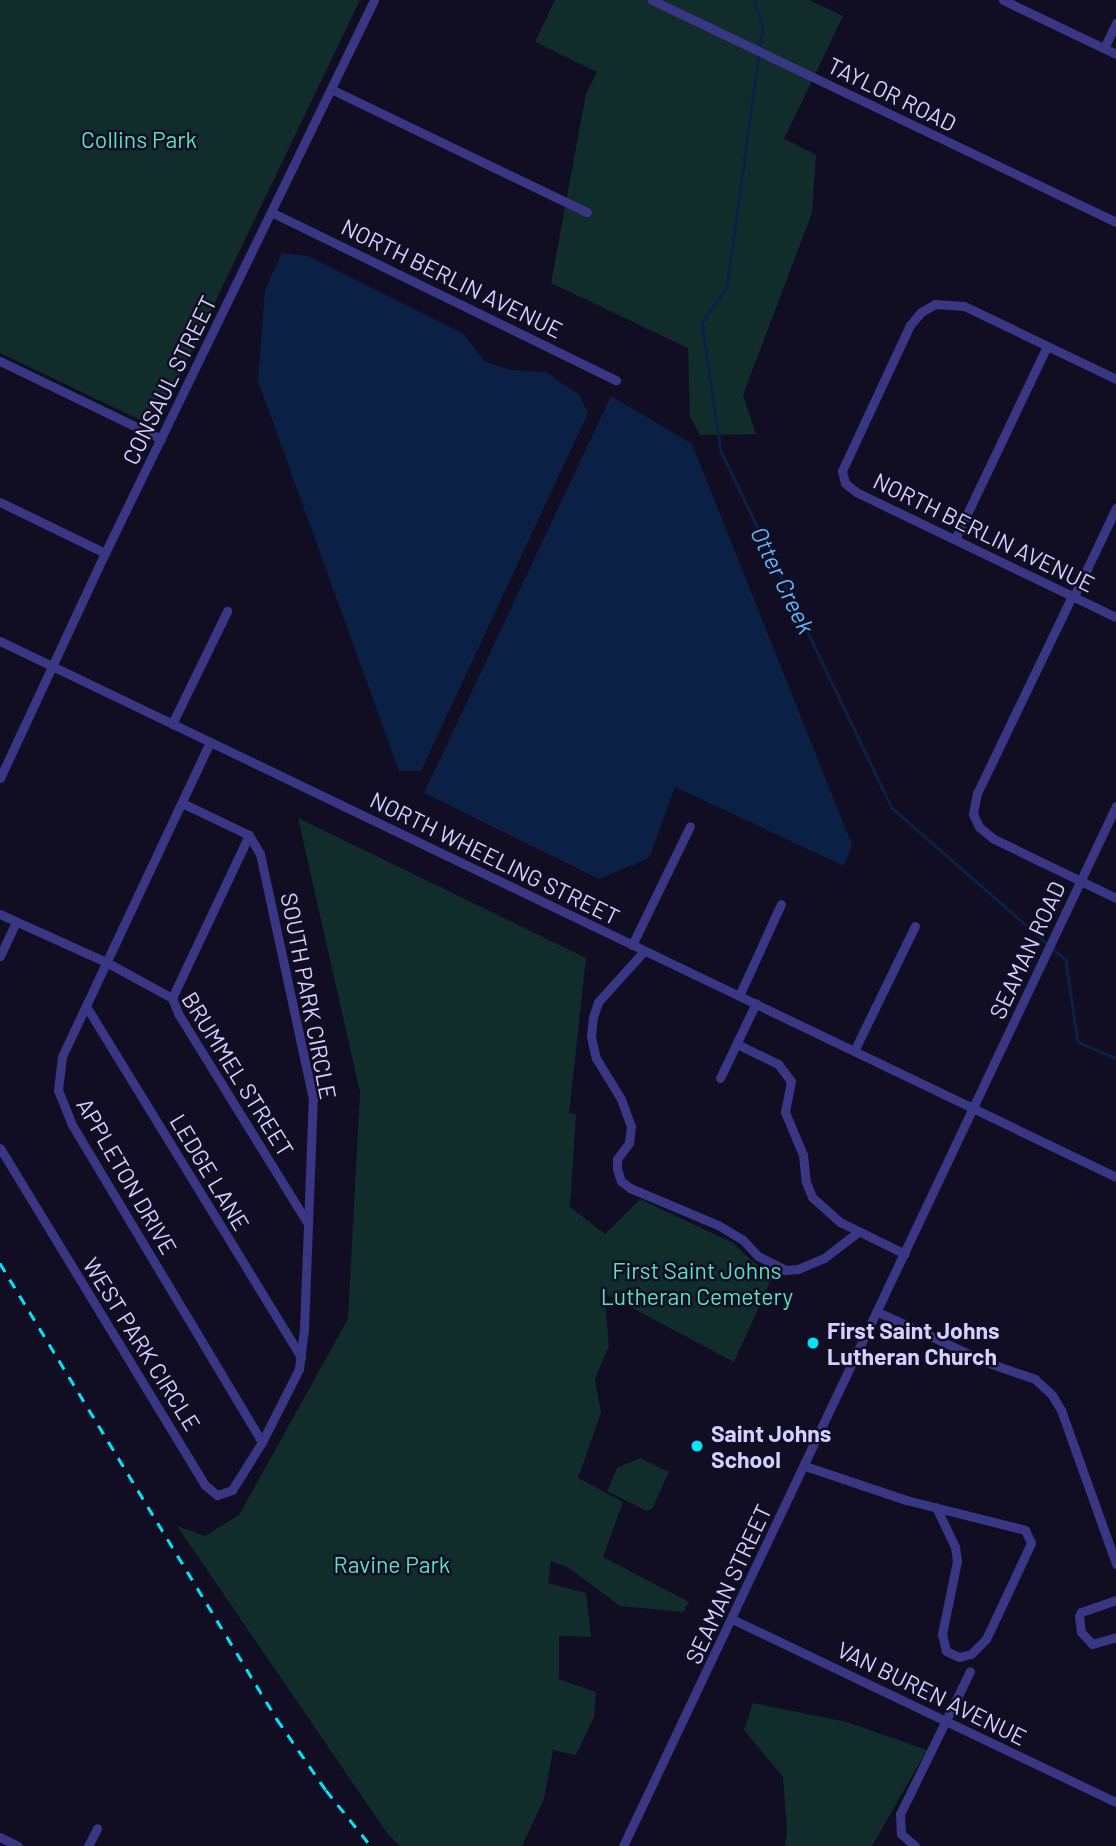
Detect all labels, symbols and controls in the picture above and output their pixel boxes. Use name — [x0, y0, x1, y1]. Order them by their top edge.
street label: TAYLOR ROAD — [823, 51, 961, 137]
park label: Collins Park — [81, 125, 197, 153]
street label: NORTH BERLIN AVENUE — [337, 212, 567, 344]
street label: CONSAUL STREET — [116, 291, 222, 469]
street label: NORTH BERLIN AVENUE — [869, 466, 1099, 598]
water label: Otter Creek — [745, 522, 821, 638]
street label: NORTH WHEELING STREET — [366, 786, 624, 930]
street label: SEAMAN ROAD — [983, 877, 1071, 1023]
street label: SOUTH PARK CIRCLE — [275, 890, 343, 1102]
street label: BRUMMEL STREET — [176, 987, 300, 1161]
street label: APPLETON DRIVE — [71, 1093, 183, 1259]
street label: LEDGE LANE — [164, 1109, 256, 1235]
street label: WEST PARK CIRCLE — [78, 1252, 206, 1436]
park label: First Saint Johns Lutheran Cemetery — [601, 1256, 793, 1310]
place label: First Saint Johns Lutheran Church — [827, 1316, 1000, 1370]
marker: First Saint Johns Lutheran Church — [805, 1335, 821, 1351]
place label: Saint Johns School — [711, 1419, 831, 1473]
marker: Saint Johns School — [689, 1438, 705, 1454]
street label: SEAMAN STREET — [679, 1500, 777, 1668]
park label: Ravine Park — [334, 1550, 450, 1578]
street label: VAN BUREN AVENUE — [833, 1635, 1031, 1751]

